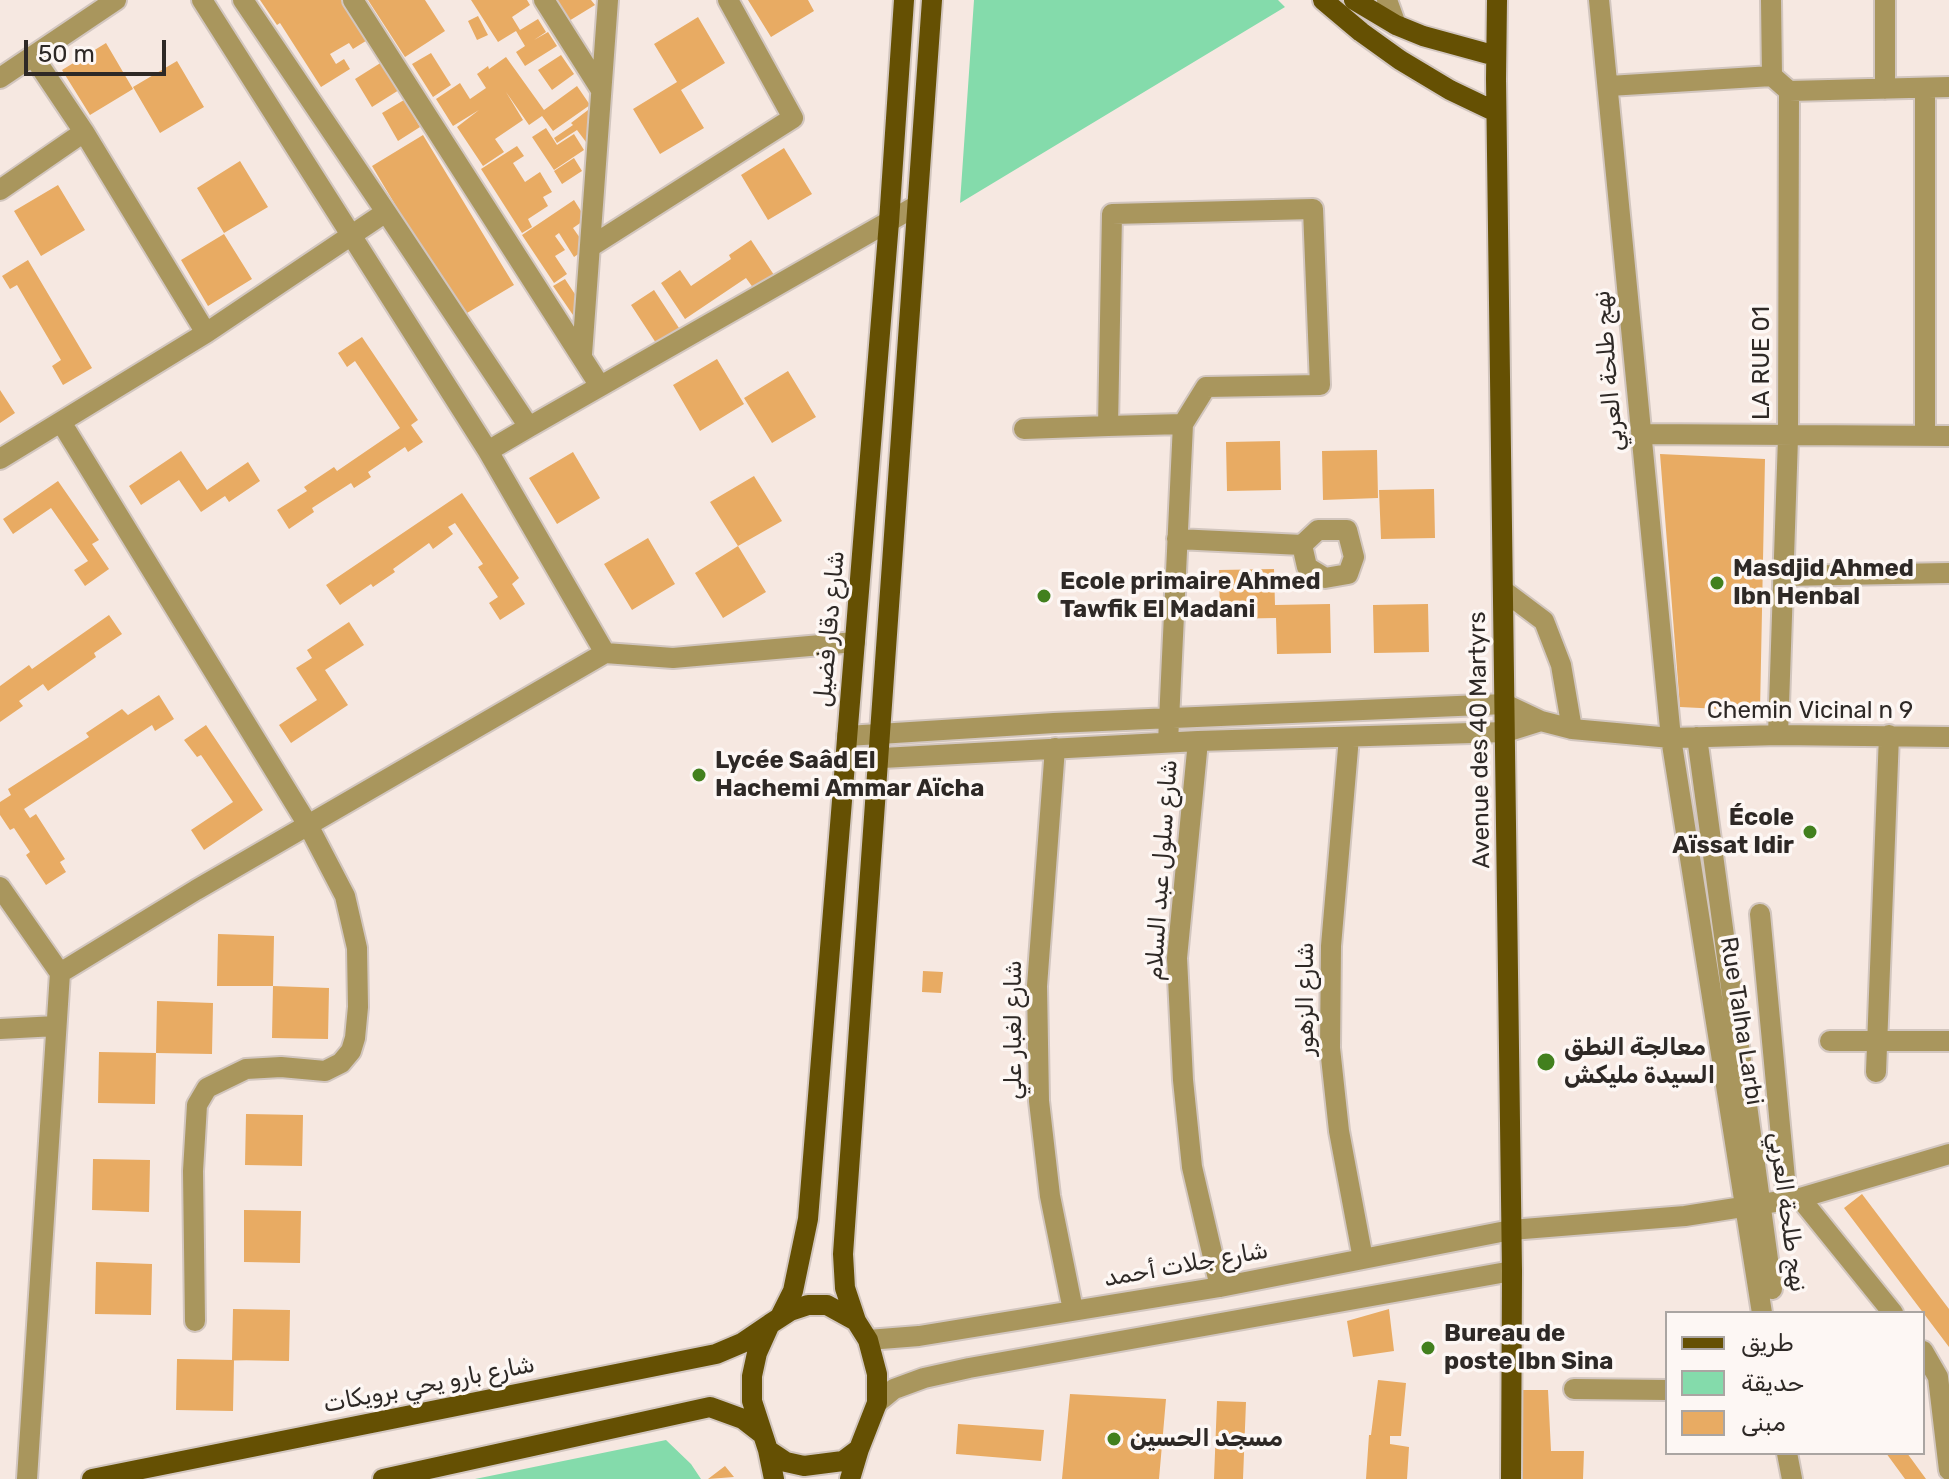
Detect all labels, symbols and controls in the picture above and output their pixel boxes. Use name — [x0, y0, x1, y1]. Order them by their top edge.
scale bar — [28, 24, 170, 74]
text: 50 m — [38, 40, 95, 68]
street label: نهج طلحة العربي — [1588, 289, 1630, 453]
street label: LA RUE 01 — [1748, 306, 1776, 420]
street label: شارع دقار فضيل — [809, 550, 851, 708]
place label: Masdjid Ahmed Ibn Henbal — [1733, 555, 1914, 611]
place label: Ecole primaire Ahmed Tawfik El Madani — [1060, 568, 1321, 624]
marker: Masdjid Ahmed Ibn Henbal — [1708, 574, 1726, 592]
marker: Ecole primaire Ahmed Tawfik El Madani — [1035, 587, 1053, 605]
street label: Avenue des 40 Martyrs — [1463, 611, 1497, 869]
street label: Chemin Vicinal n 9 — [1707, 697, 1913, 725]
place label: Lycée Saâd El Hachemi Ammar Aïcha — [715, 747, 984, 803]
street label: شارع سلول عبد السلام — [1140, 759, 1184, 981]
marker: Lycée Saâd El Hachemi Ammar Aïcha — [690, 766, 708, 784]
place label: École Aïssat Idir — [1672, 804, 1794, 860]
marker: École Aïssat Idir — [1801, 823, 1819, 841]
street label: Rue Talha Larbi — [1713, 935, 1769, 1107]
street label: شارع الزهور — [1292, 942, 1320, 1056]
street label: شارع لغبار علي — [1000, 960, 1028, 1100]
place label: معالجة النطق السيدة مليكش — [1564, 1034, 1715, 1090]
marker: معالجة النطق السيدة مليكش — [1535, 1051, 1557, 1073]
street label: نهج طلحة العربي — [1761, 1130, 1813, 1294]
street label: شارع جلات أحمد — [1102, 1236, 1270, 1294]
legend — [1665, 1311, 1925, 1455]
place label: Bureau de poste Ibn Sina — [1444, 1320, 1613, 1376]
text: طريق — [1741, 1329, 1794, 1357]
marker: Bureau de poste Ibn Sina — [1419, 1339, 1437, 1357]
street label: شارع بارو يحي برويكات — [321, 1350, 537, 1420]
text: حديقة — [1741, 1369, 1804, 1397]
text: مبنى — [1741, 1409, 1786, 1437]
place label: مسجد الحسين — [1130, 1425, 1283, 1453]
marker: مسجد الحسين — [1105, 1430, 1123, 1448]

